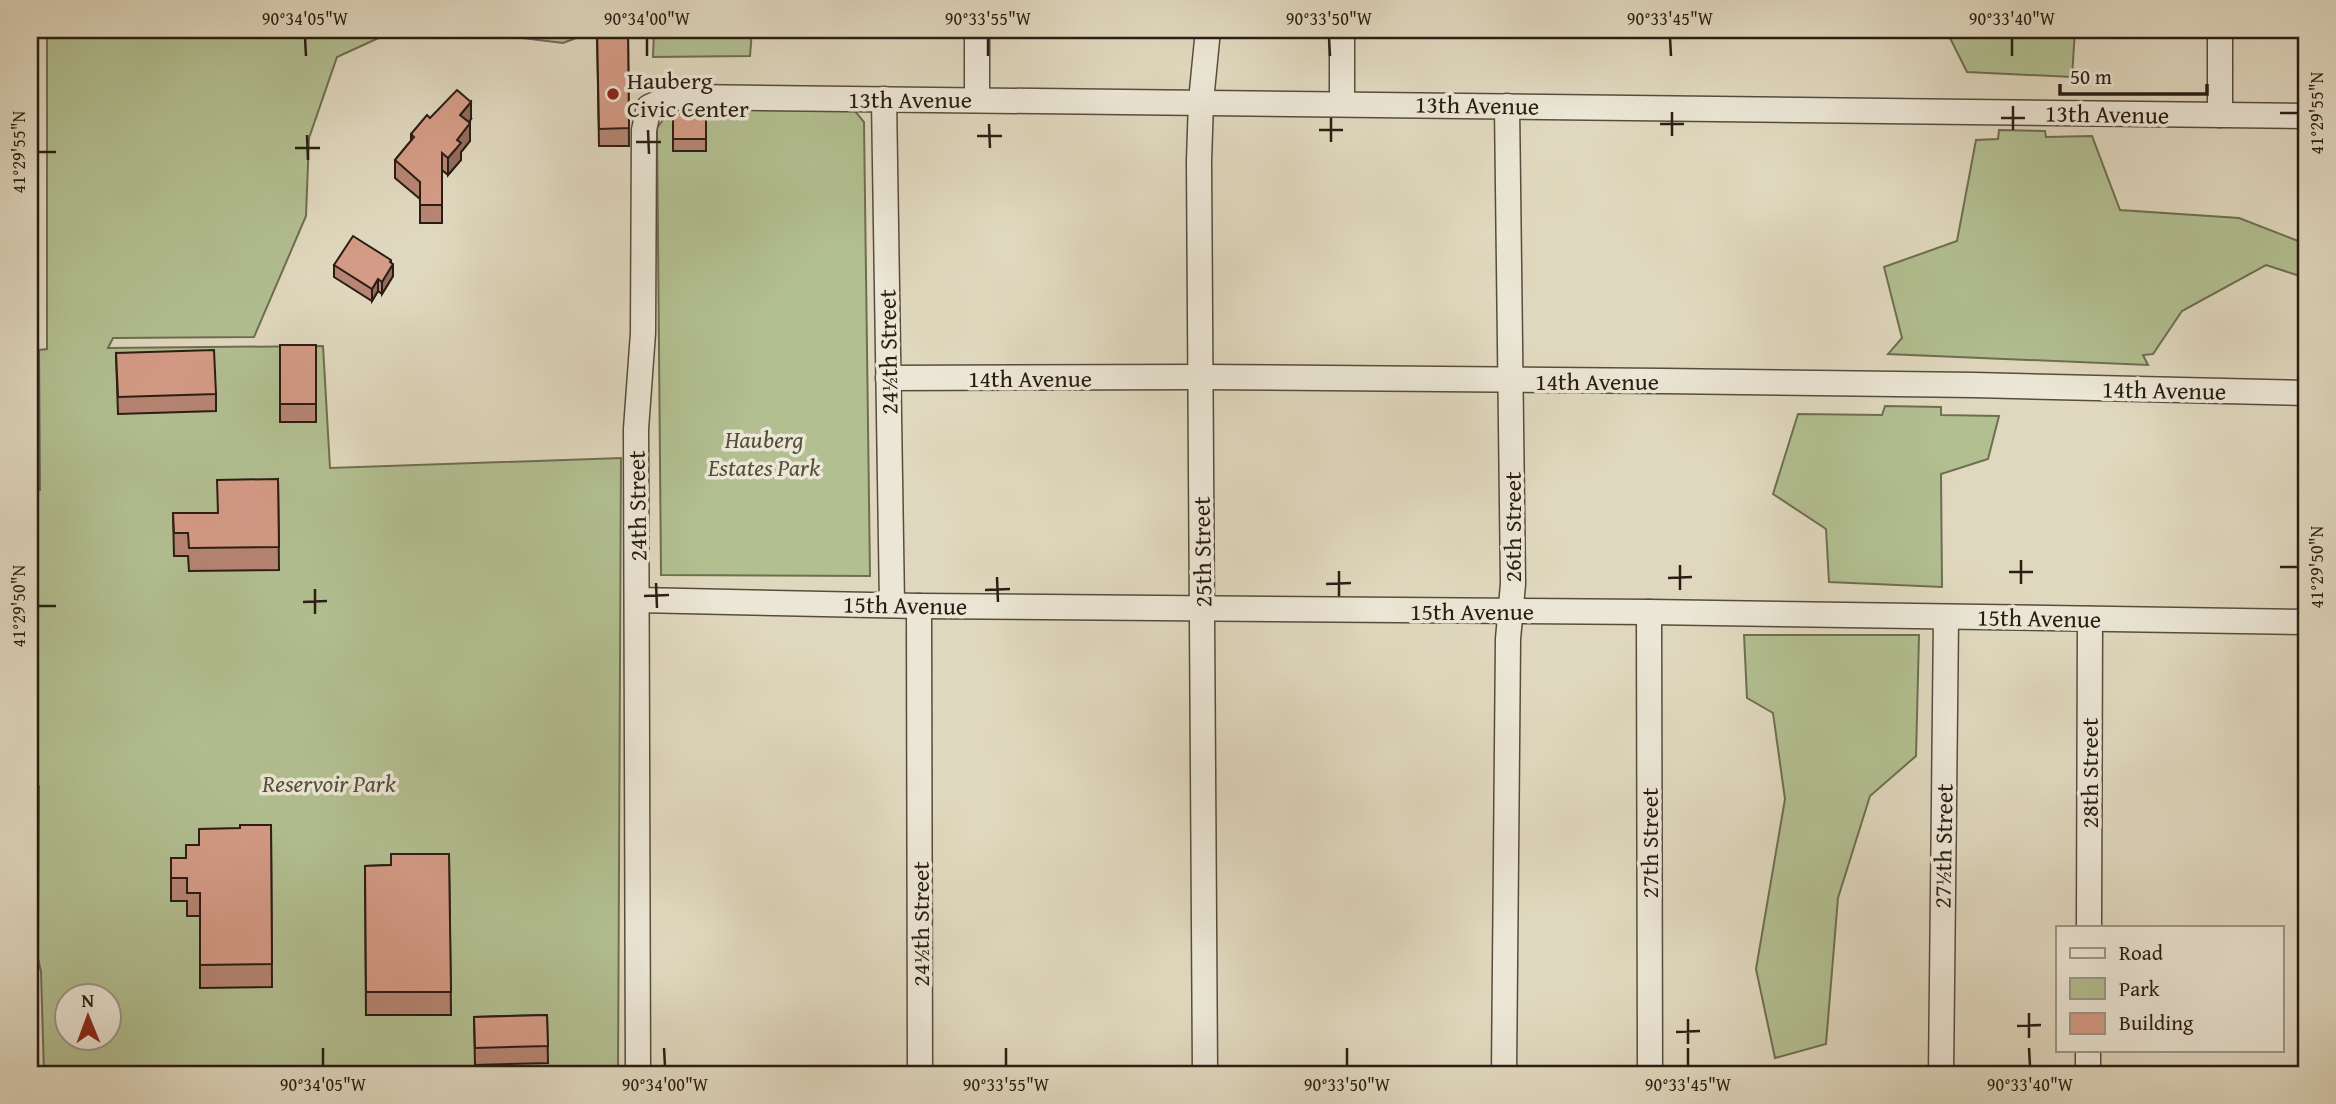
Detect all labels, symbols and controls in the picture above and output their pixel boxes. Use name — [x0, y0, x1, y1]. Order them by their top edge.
text: 90°34'05"W — [262, 5, 349, 32]
text: 90°34'00"W — [604, 5, 691, 32]
text: 90°33'55"W — [945, 5, 1032, 32]
text: 90°33'50"W — [1286, 5, 1373, 32]
text: 90°33'45"W — [1627, 5, 1714, 32]
text: 90°33'40"W — [1969, 5, 2056, 32]
scale bar — [2060, 52, 2206, 96]
text: 50 m — [2070, 61, 2112, 92]
place label: Hauberg Civic Center — [627, 63, 749, 126]
text: 41°29'55"N — [2303, 71, 2330, 154]
street label: 13th Avenue — [848, 82, 972, 117]
marker: Hauberg Civic Center — [605, 86, 621, 102]
street label: 13th Avenue — [1415, 86, 1539, 124]
street label: 13th Avenue — [2045, 95, 2169, 133]
text: 41°29'55"N — [5, 110, 32, 193]
street label: 24½th Street — [869, 288, 907, 415]
street label: 14th Avenue — [968, 361, 1092, 396]
street label: 14th Avenue — [1535, 364, 1659, 399]
street label: 14th Avenue — [2102, 371, 2226, 409]
park label: Hauberg Estates Park — [707, 422, 820, 485]
street label: 24th Street — [619, 450, 655, 562]
street label: 26th Street — [1495, 471, 1530, 583]
street label: 25th Street — [1184, 496, 1220, 608]
text: 41°29'50"N — [2303, 525, 2330, 608]
text: 41°29'50"N — [5, 564, 32, 647]
street label: 15th Avenue — [843, 586, 967, 624]
street label: 15th Avenue — [1410, 594, 1534, 629]
street label: 15th Avenue — [1977, 599, 2101, 637]
street label: 28th Street — [2072, 717, 2107, 829]
park label: Reservoir Park — [261, 766, 396, 801]
street label: 27½th Street — [1924, 782, 1962, 909]
street label: 27th Street — [1632, 787, 1667, 899]
street label: 24½th Street — [903, 861, 938, 987]
legend — [2056, 926, 2284, 1052]
text: Road — [2119, 937, 2164, 968]
text: Park — [2119, 973, 2160, 1004]
north arrow — [52, 982, 122, 1052]
text: N — [81, 986, 95, 1014]
text: Building — [2119, 1007, 2194, 1038]
text: 90°34'05"W — [280, 1071, 367, 1098]
text: 90°34'00"W — [622, 1071, 709, 1098]
text: 90°33'55"W — [963, 1071, 1050, 1098]
text: 90°33'50"W — [1304, 1071, 1391, 1098]
text: 90°33'45"W — [1645, 1071, 1732, 1098]
text: 90°33'40"W — [1987, 1071, 2074, 1098]

